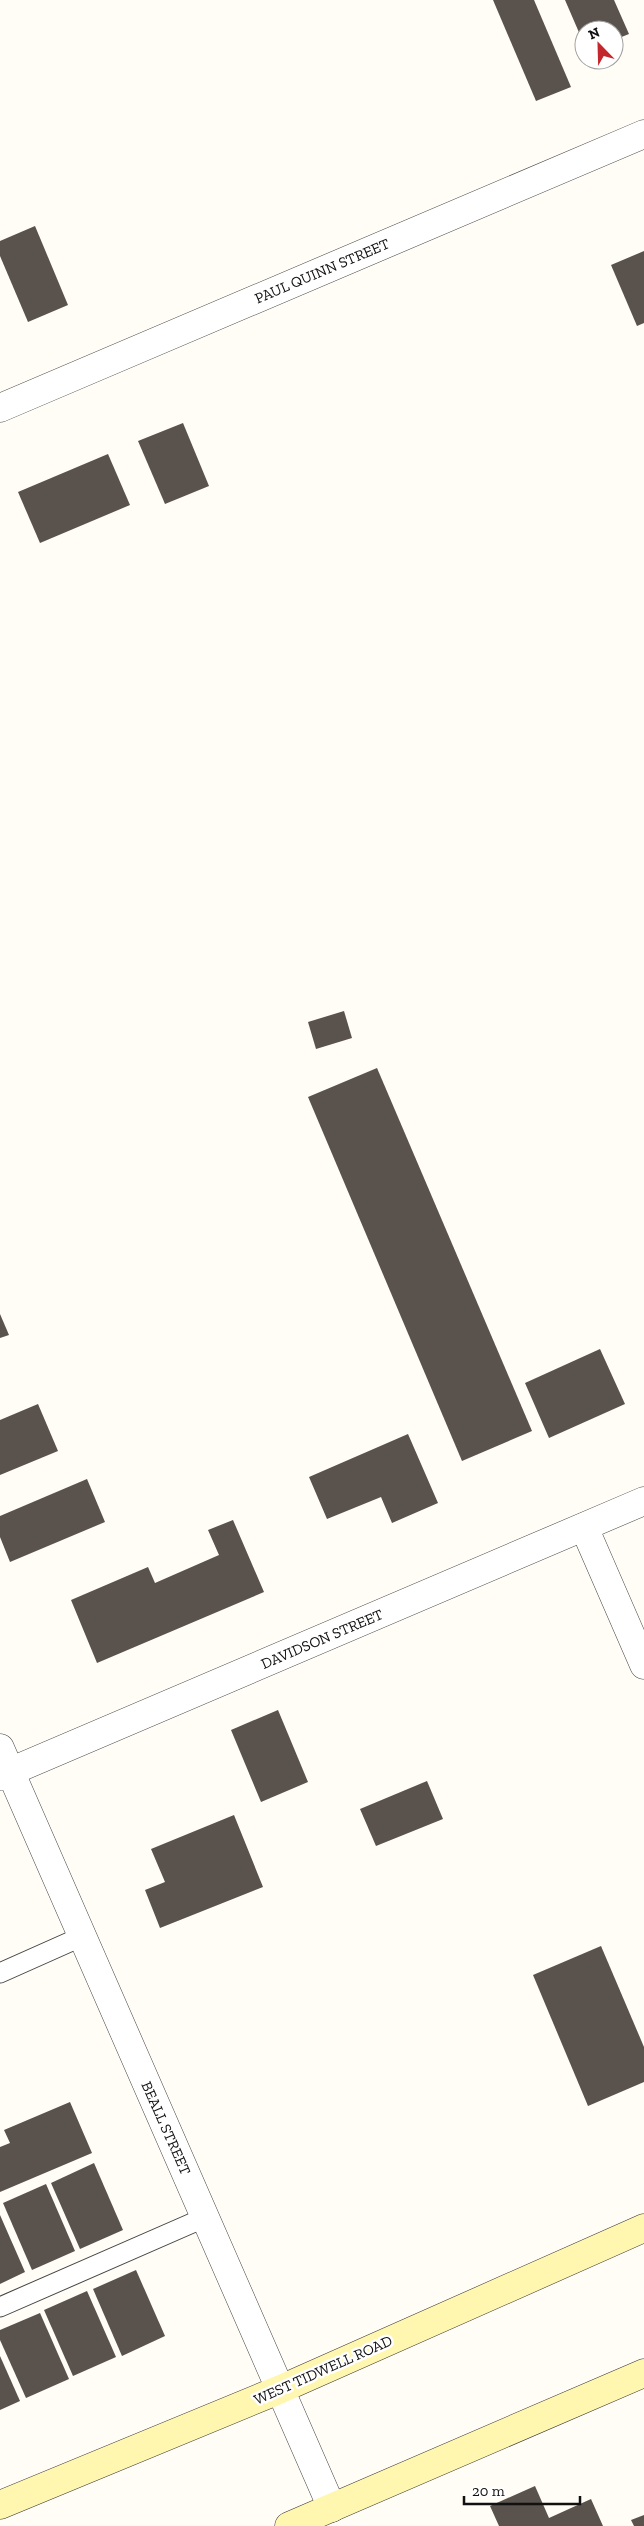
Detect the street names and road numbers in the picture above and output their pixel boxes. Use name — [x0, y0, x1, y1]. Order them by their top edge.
street label: PAUL QUINN STREET — [252, 234, 392, 308]
street label: DAVIDSON STREET — [258, 1605, 386, 1673]
street label: BEALL STREET — [137, 2078, 195, 2178]
street label: WEST TIDWELL ROAD — [251, 2331, 395, 2409]

